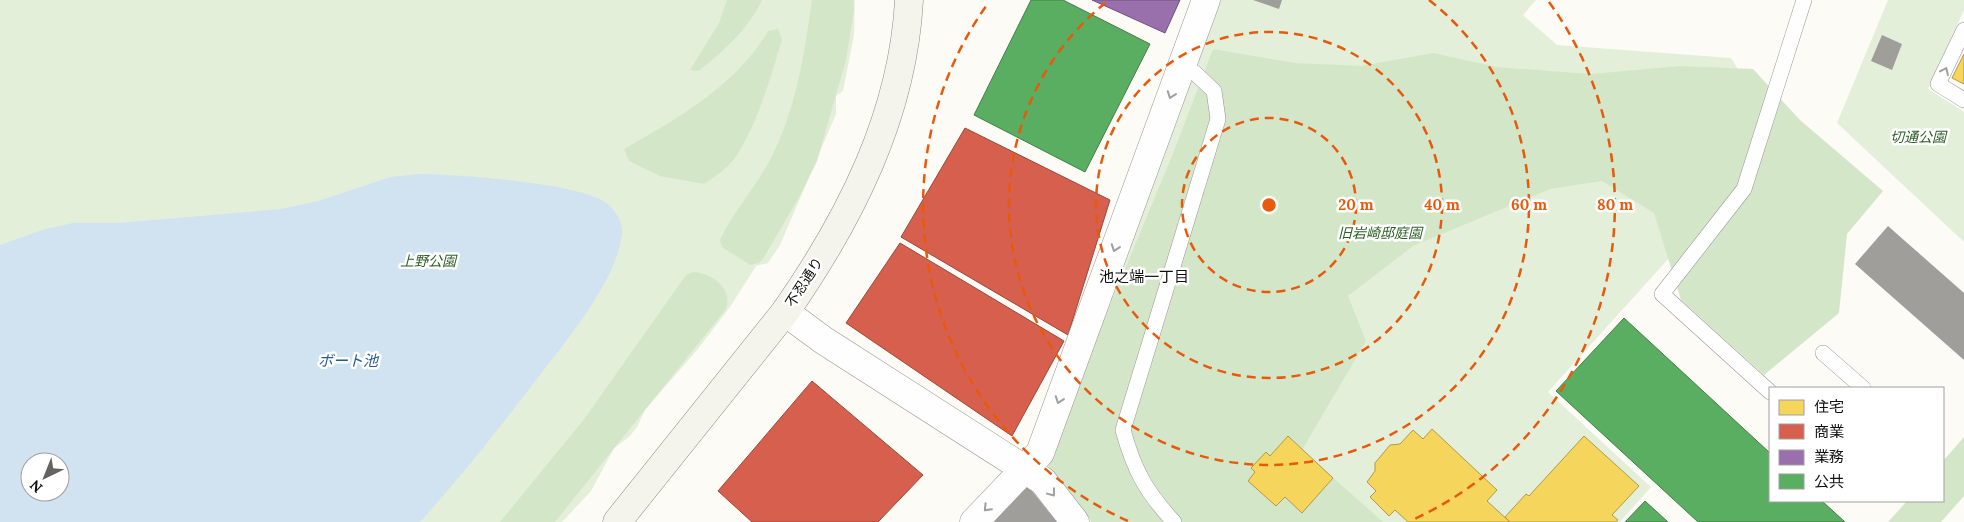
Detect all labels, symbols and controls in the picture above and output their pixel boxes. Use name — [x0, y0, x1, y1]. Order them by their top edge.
one-way arrow — [1938, 67, 1948, 76]
one-way arrow — [1167, 90, 1177, 99]
park label: 切通公園 — [1890, 128, 1948, 146]
text: 20 m — [1338, 195, 1374, 214]
text: 40 m — [1424, 195, 1460, 214]
text: 60 m — [1511, 195, 1547, 214]
text: 80 m — [1597, 195, 1633, 214]
centre of rings — [1260, 196, 1278, 214]
park label: 旧岩崎邸庭園 — [1338, 224, 1424, 242]
one-way arrow — [1111, 243, 1121, 251]
park label: 上野公園 — [400, 252, 458, 270]
street label: 不忍通り — [781, 254, 827, 310]
district label: 池之端一丁目 — [1099, 267, 1189, 286]
water label: ボート池 — [318, 351, 380, 370]
legend — [1769, 387, 1944, 502]
one-way arrow — [1055, 396, 1065, 404]
text: 住宅 — [1814, 397, 1844, 416]
text: 商業 — [1814, 422, 1844, 441]
text: 業務 — [1814, 447, 1844, 466]
north arrow — [20, 452, 70, 502]
text: 公共 — [1814, 472, 1844, 491]
text: N — [26, 476, 46, 497]
one-way arrow — [1047, 487, 1055, 496]
one-way arrow — [984, 503, 993, 512]

